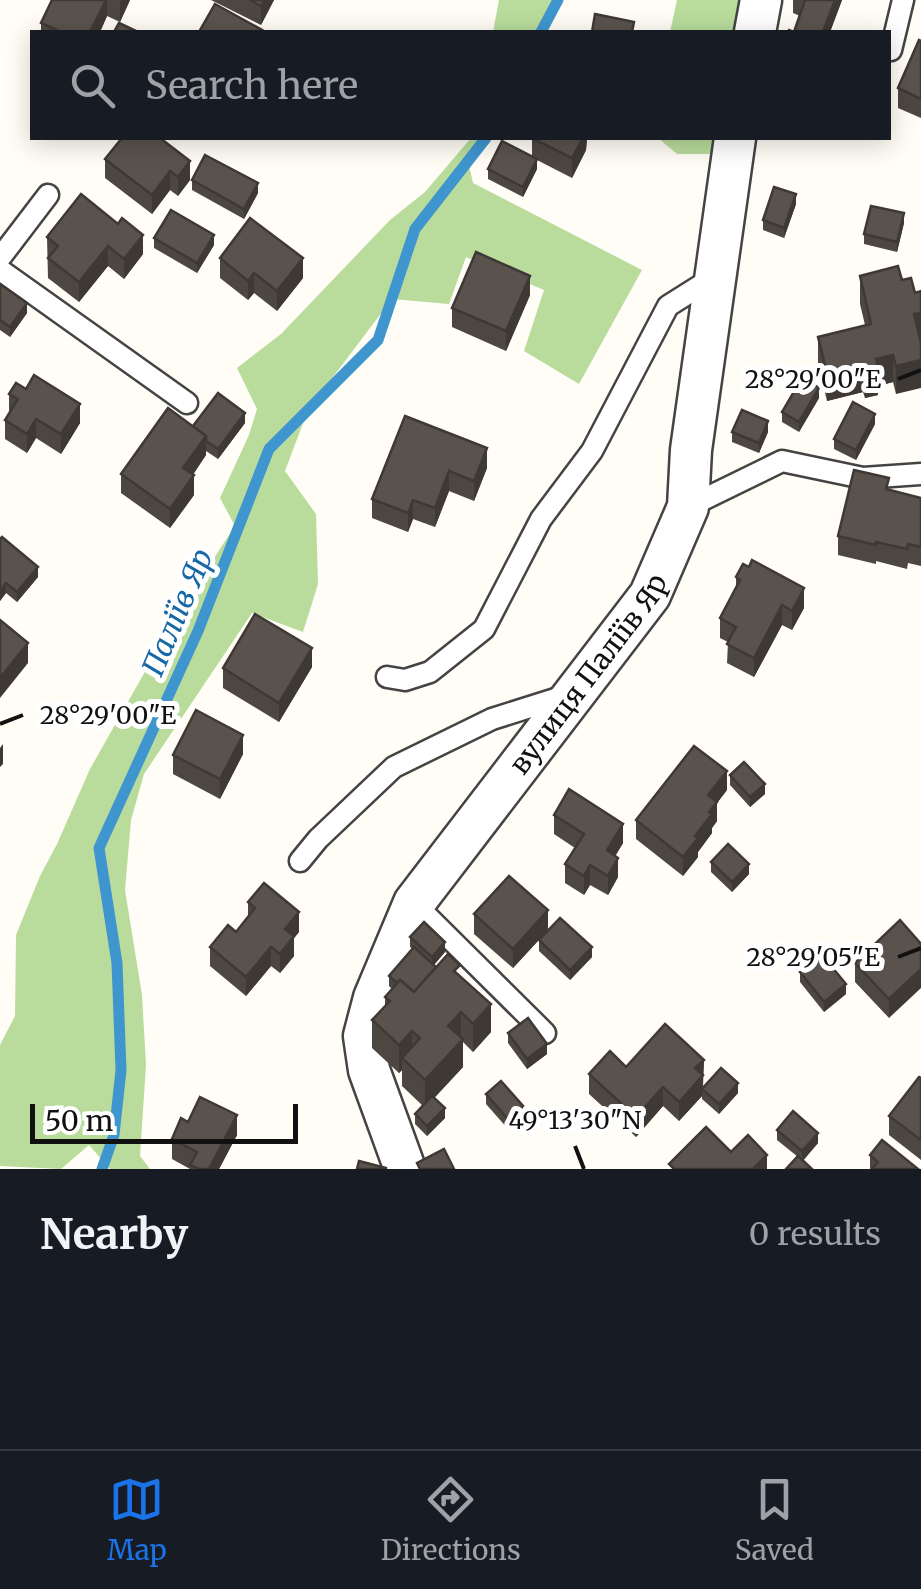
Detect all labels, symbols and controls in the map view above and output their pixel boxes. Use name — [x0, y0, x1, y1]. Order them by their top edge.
search box — [30, 30, 891, 140]
icon: search — [65, 58, 120, 113]
text: Search here — [145, 62, 358, 109]
text: 28°29'00"E — [745, 363, 881, 395]
water label: Паліїв Яр — [133, 543, 221, 681]
street label: вулиця Паліїв Яр — [501, 569, 675, 781]
text: 28°29'00"E — [40, 699, 176, 731]
text: 28°29'05"E — [746, 941, 880, 973]
scale bar — [30, 1099, 298, 1144]
text: 50 m — [45, 1103, 113, 1139]
text: 49°13'30"N — [509, 1104, 641, 1136]
text: Nearby — [40, 1208, 188, 1260]
text: 0 results — [749, 1214, 881, 1254]
tab: Map — [107, 1472, 167, 1568]
tab: Directions — [381, 1472, 521, 1568]
tab: Saved — [735, 1472, 814, 1568]

